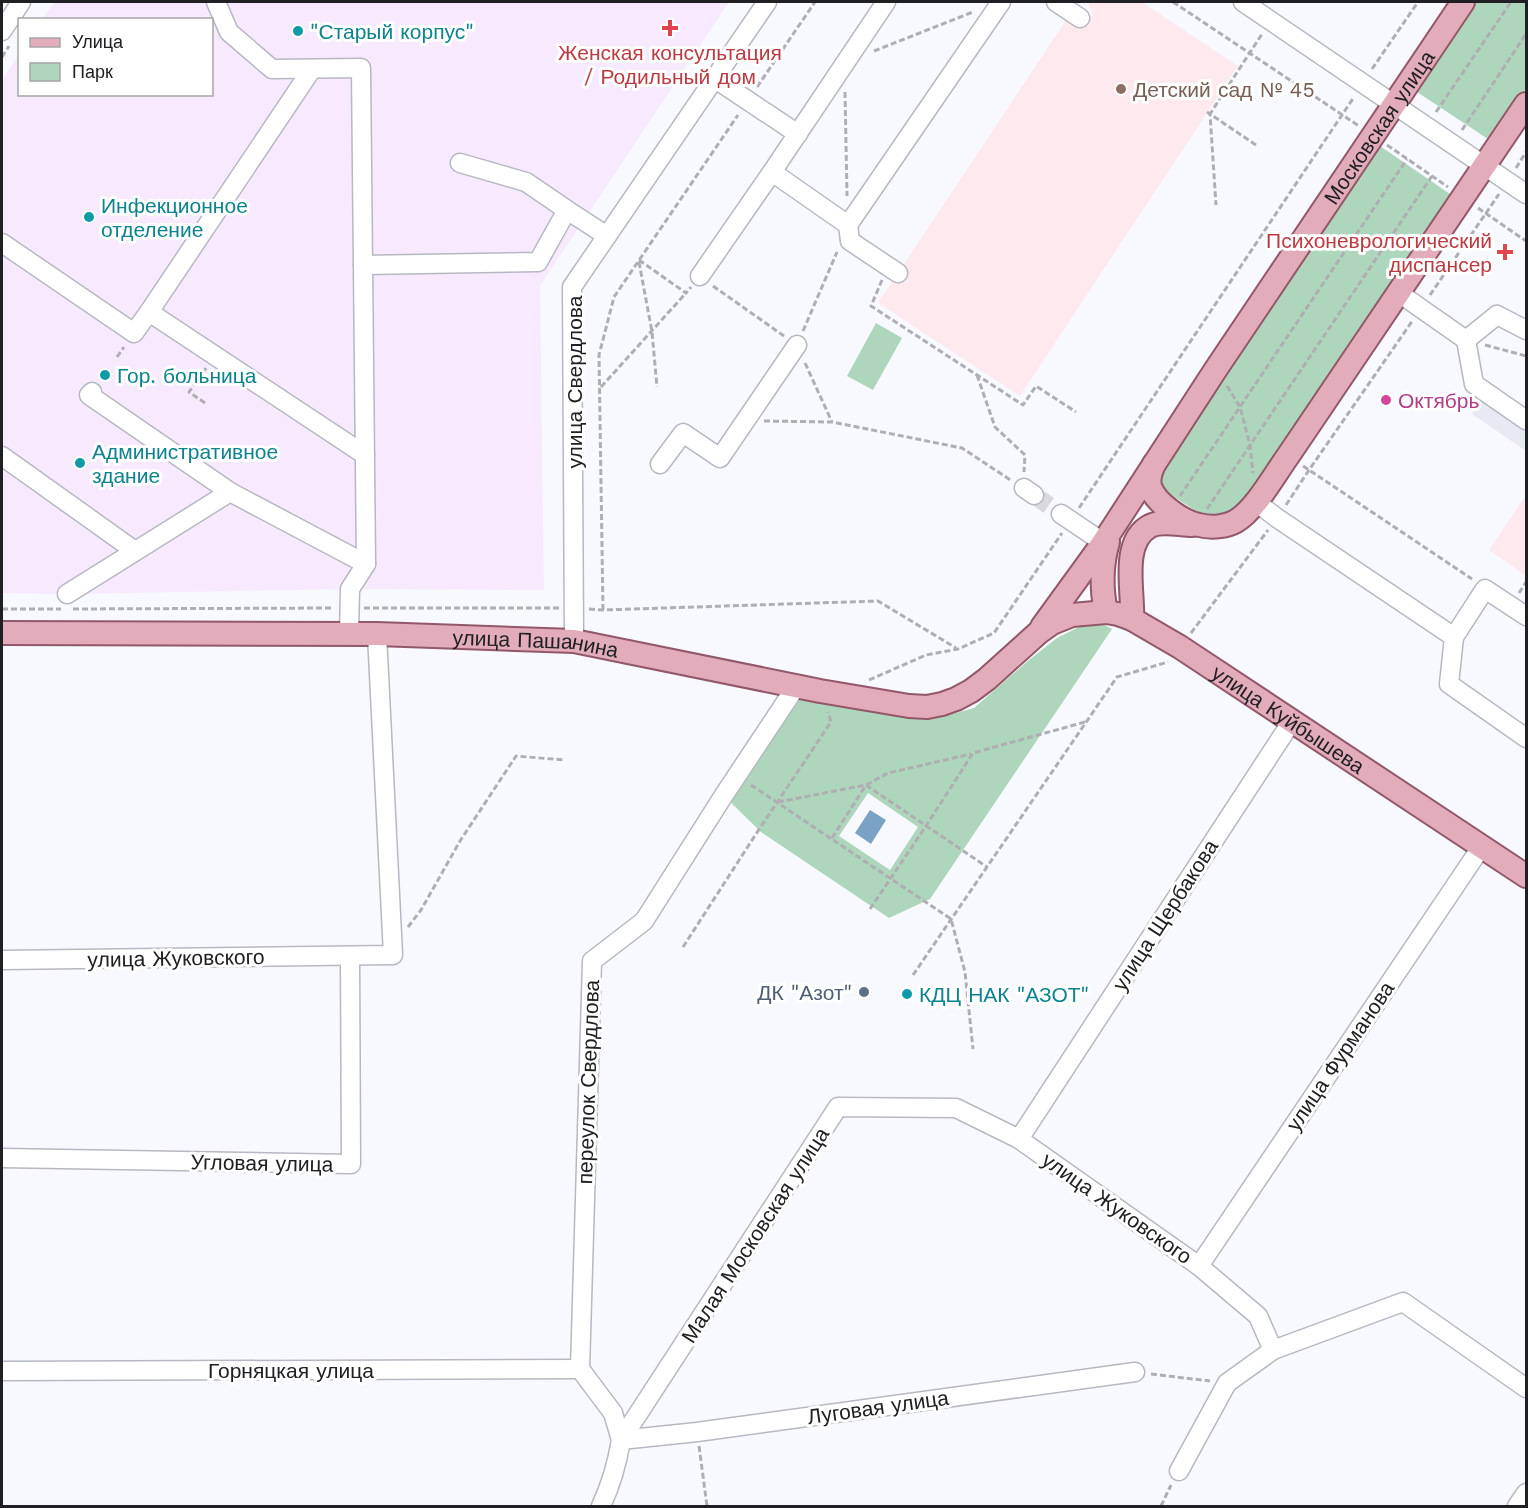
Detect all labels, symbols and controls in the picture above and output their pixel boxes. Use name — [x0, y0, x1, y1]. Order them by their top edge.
legend — [18, 18, 213, 96]
place label: "Старый корпус" — [310, 19, 474, 44]
marker: Женская консультация / Родильный дом — [661, 19, 679, 37]
marker: "Старый корпус" — [291, 24, 305, 38]
text: Улица — [72, 31, 124, 52]
place label: Женская консультация / Родильный дом — [558, 40, 782, 89]
street label: Московская улица — [1318, 45, 1440, 209]
text: Парк — [72, 61, 113, 82]
place label: Детский сад № 45 — [1133, 77, 1315, 102]
marker: Детский сад № 45 — [1114, 82, 1128, 96]
place label: Инфекционное отделение — [101, 193, 248, 242]
marker: Инфекционное отделение — [82, 210, 96, 224]
place label: Психоневрологический диспансер — [1266, 228, 1492, 277]
marker: Психоневрологический диспансер — [1496, 243, 1514, 261]
street label: улица Свердлова — [562, 295, 587, 468]
place label: Гор. больница — [117, 363, 257, 388]
marker: Гор. больница — [98, 368, 112, 382]
place label: Октябрь — [1398, 388, 1479, 413]
marker: Октябрь — [1379, 393, 1393, 407]
place label: Административное здание — [92, 439, 278, 488]
marker: Административное здание — [73, 456, 87, 470]
street label: улица Пашанина — [452, 624, 621, 662]
street label: улица Куйбышева — [1208, 659, 1370, 779]
street label: улица Щербакова — [1107, 835, 1223, 995]
street label: улица Жуковского — [87, 944, 265, 972]
street label: улица Фурманова — [1281, 976, 1399, 1135]
street label: переулок Свердлова — [572, 979, 604, 1185]
place label: ДК "Азот" — [757, 980, 852, 1005]
place label: КДЦ НАК "АЗОТ" — [919, 982, 1089, 1007]
marker: ДК "Азот" — [857, 985, 871, 999]
marker: КДЦ НАК "АЗОТ" — [900, 987, 914, 1001]
street label: Малая Московская улица — [676, 1122, 834, 1347]
street label: улица Жуковского — [1037, 1147, 1197, 1269]
street label: Угловая улица — [190, 1149, 334, 1177]
street label: Горняцкая улица — [208, 1358, 374, 1383]
street label: Луговая улица — [806, 1385, 950, 1429]

